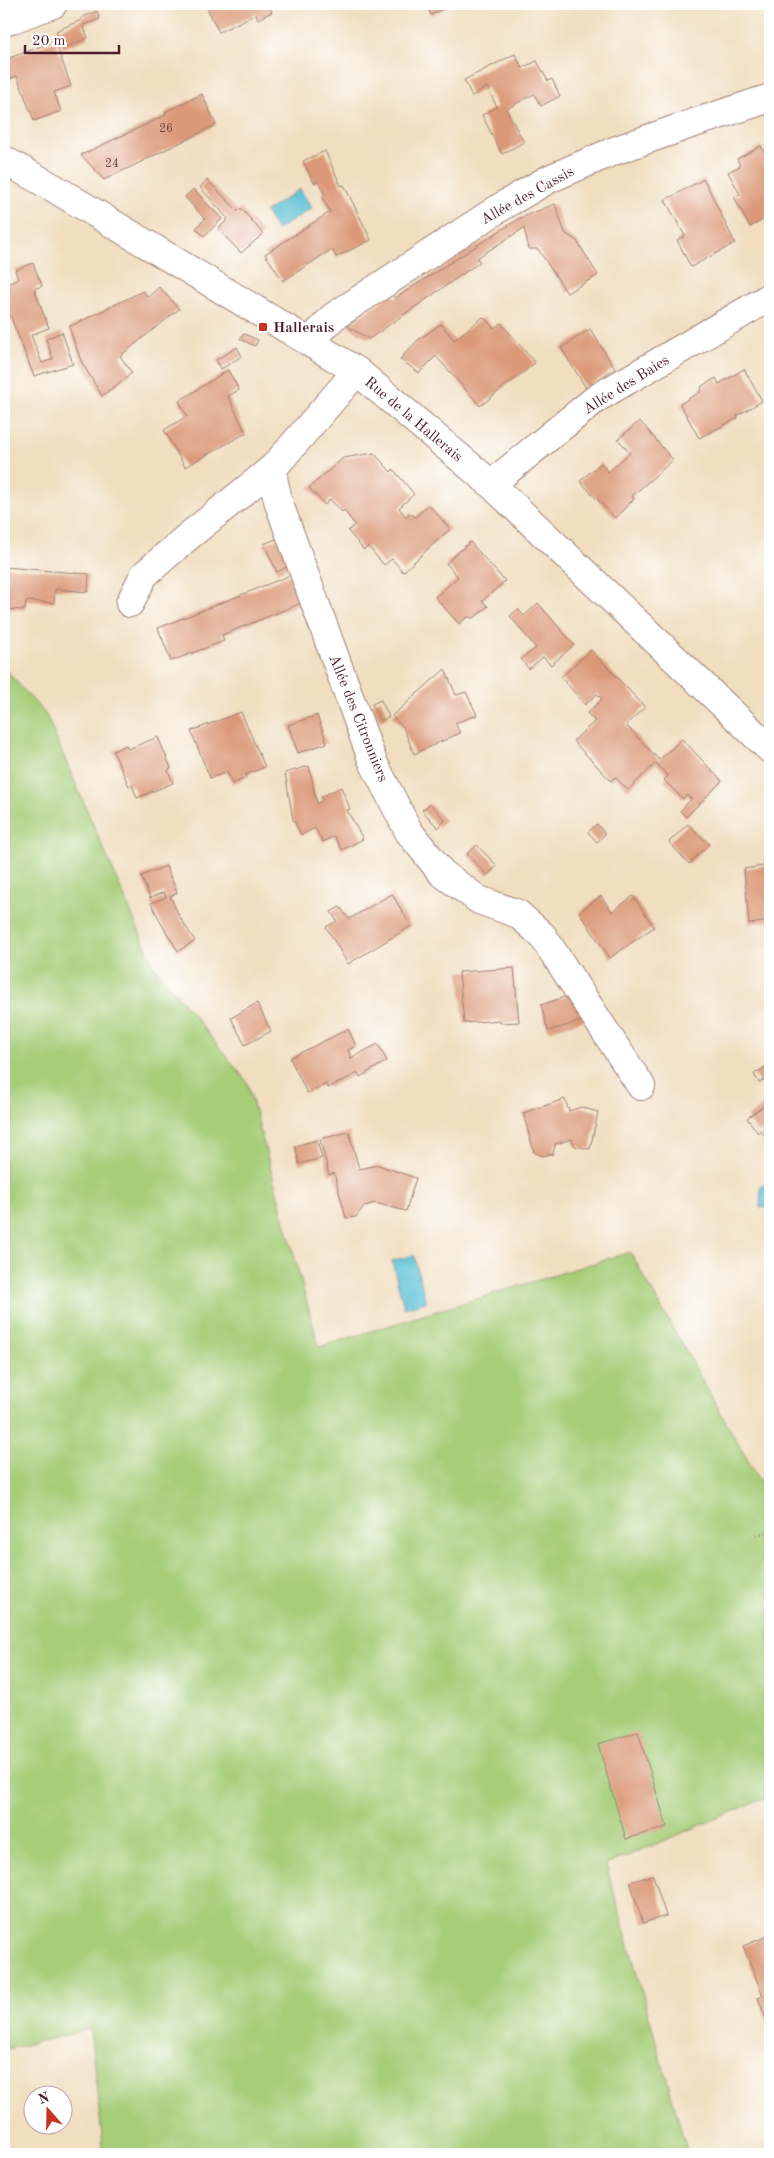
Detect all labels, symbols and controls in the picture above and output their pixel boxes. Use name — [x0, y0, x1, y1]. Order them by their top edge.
scale bar — [25, 22, 119, 54]
text: 20 m — [32, 34, 66, 49]
house number: 26 — [159, 123, 173, 135]
house number: 24 — [105, 158, 119, 170]
street label: Allée des Cassis — [479, 165, 577, 228]
marker: Hallerais — [257, 321, 269, 333]
place label: Hallerais — [273, 321, 334, 336]
street label: Allée des Baies — [581, 353, 672, 418]
street label: Rue de la Hallerais — [361, 375, 465, 465]
street label: Allée des Citronniers — [325, 653, 390, 784]
north arrow — [22, 2086, 72, 2136]
text: N — [36, 2090, 52, 2107]

